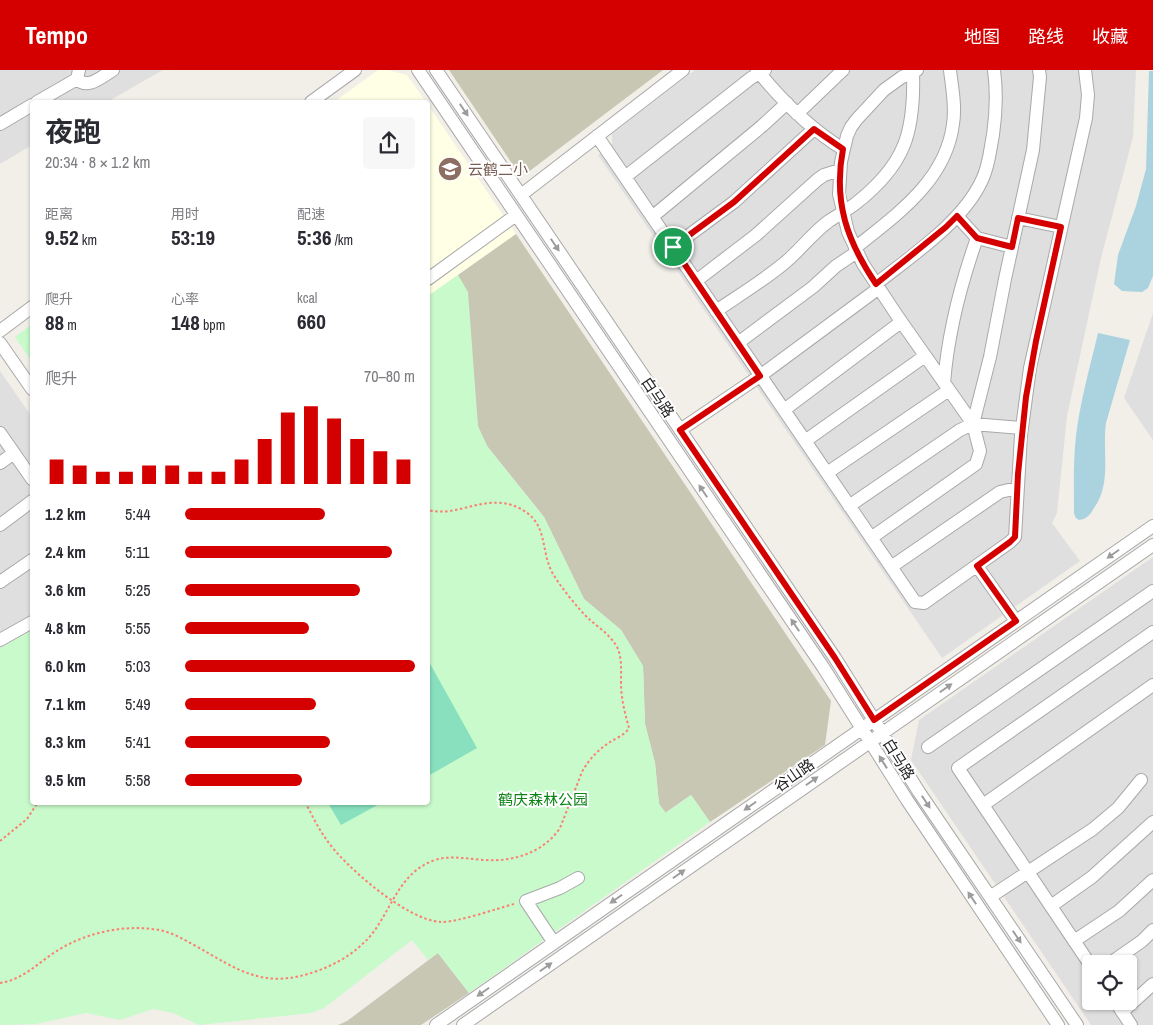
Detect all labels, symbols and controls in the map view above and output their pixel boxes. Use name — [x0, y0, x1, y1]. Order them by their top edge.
text: Tempo — [25, 19, 88, 51]
text: 地图 — [964, 24, 1000, 49]
text: 路线 — [1028, 24, 1064, 49]
text: 收藏 — [1092, 24, 1128, 49]
one-way arrow — [459, 104, 469, 117]
text: 夜跑 — [45, 113, 101, 151]
button: share — [363, 117, 415, 169]
text: 20:34 · 8 × 1.2 km — [45, 151, 150, 173]
school or university icon: 云鹤二小 — [437, 156, 463, 182]
place label: 云鹤二小 — [468, 159, 528, 180]
text: 距离 — [45, 205, 73, 223]
text: 用时 — [171, 205, 199, 223]
text: 配速 — [297, 205, 325, 223]
text: 9.52 — [45, 223, 79, 252]
text: 53:19 — [171, 223, 215, 252]
text: 5:36 — [297, 223, 331, 252]
pin — [652, 226, 694, 268]
text: km — [79, 231, 97, 249]
text: /km — [331, 231, 353, 249]
icon: arrive — [659, 233, 687, 261]
one-way arrow — [550, 238, 560, 252]
text: kcal — [297, 289, 317, 307]
text: 爬升 — [45, 290, 73, 308]
text: 心率 — [171, 290, 199, 308]
text: 660 — [297, 307, 326, 336]
text: 88 — [45, 308, 64, 337]
text: 148 — [171, 308, 200, 337]
text: m — [64, 316, 77, 334]
text: bpm — [200, 316, 225, 334]
text: 70–80 m — [364, 365, 415, 387]
text: 爬升 — [45, 367, 77, 389]
street label: 白马路 — [637, 372, 679, 422]
one-way arrow — [698, 484, 708, 498]
text: 1.2 km — [45, 503, 86, 525]
text: 5:44 — [125, 503, 151, 525]
text: 2.4 km — [45, 541, 86, 563]
text: 5:11 — [125, 541, 150, 563]
one-way arrow — [1106, 549, 1120, 559]
text: 3.6 km — [45, 579, 86, 601]
text: 5:25 — [125, 579, 151, 601]
text: 4.8 km — [45, 617, 86, 639]
text: 5:55 — [125, 617, 151, 639]
one-way arrow — [790, 619, 799, 632]
text: 6.0 km — [45, 655, 86, 677]
text: 5:03 — [125, 655, 151, 677]
one-way arrow — [939, 683, 953, 693]
text: 7.1 km — [45, 693, 86, 715]
text: 5:49 — [125, 693, 151, 715]
text: 8.3 km — [45, 731, 86, 753]
text: 5:41 — [125, 731, 151, 753]
street label: 白马路 — [878, 734, 920, 784]
street label: 谷山路 — [770, 753, 818, 797]
one-way arrow — [878, 755, 887, 769]
text: 9.5 km — [45, 769, 86, 791]
text: 5:58 — [125, 769, 151, 791]
one-way arrow — [806, 776, 819, 786]
park label: 鹤庆森林公园 — [498, 789, 588, 810]
one-way arrow — [921, 796, 931, 809]
one-way arrow — [743, 801, 756, 811]
one-way arrow — [672, 869, 686, 879]
one-way arrow — [967, 891, 977, 904]
one-way arrow — [609, 894, 623, 904]
one-way arrow — [1012, 930, 1022, 944]
map controls — [1082, 955, 1137, 1010]
button: locate — [1082, 955, 1137, 1010]
one-way arrow — [539, 962, 553, 972]
one-way arrow — [476, 987, 490, 997]

